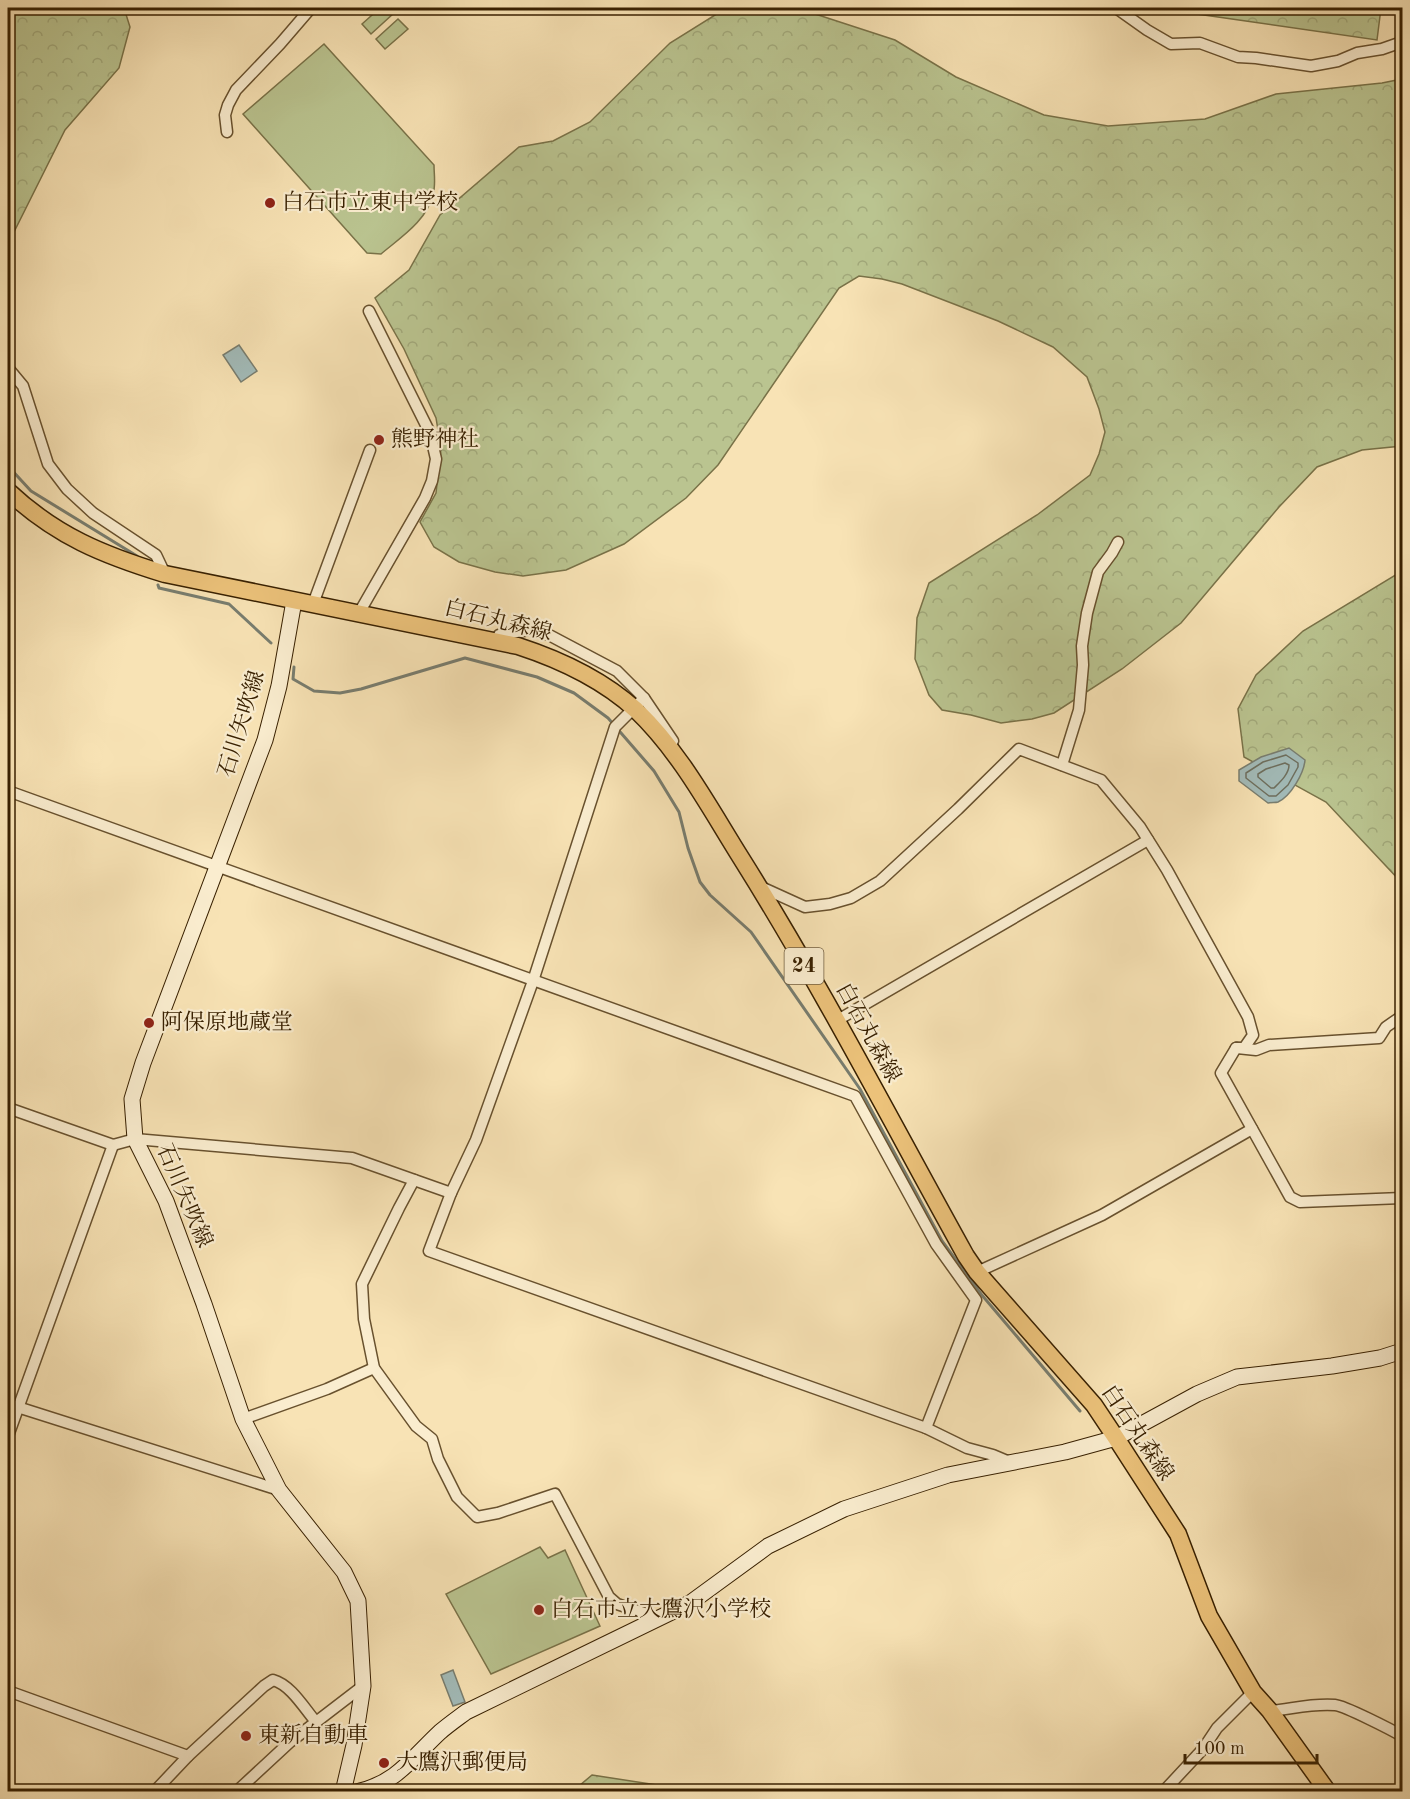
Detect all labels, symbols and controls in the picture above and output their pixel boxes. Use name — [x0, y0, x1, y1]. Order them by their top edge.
place label: 白石市立東中学校 — [282, 190, 458, 214]
marker: 白石市立東中学校 — [263, 196, 277, 210]
place label: 熊野神社 — [391, 427, 479, 451]
marker: 熊野神社 — [372, 433, 386, 447]
street label: 白石丸森線 — [442, 595, 555, 645]
street label: 石川矢吹線 — [213, 668, 269, 780]
road number: 24 — [784, 948, 824, 984]
street label: 白石丸森線 — [832, 979, 906, 1086]
place label: 阿保原地蔵堂 — [161, 1010, 293, 1034]
marker: 阿保原地蔵堂 — [142, 1016, 156, 1030]
street label: 石川矢吹線 — [152, 1140, 217, 1251]
street label: 白石丸森線 — [1097, 1380, 1179, 1485]
place label: 白石市立大鷹沢小学校 — [551, 1597, 771, 1621]
marker: 白石市立大鷹沢小学校 — [532, 1603, 546, 1617]
place label: 東新自動車 — [258, 1723, 368, 1747]
scale bar — [1185, 1727, 1317, 1765]
marker: 東新自動車 — [239, 1729, 253, 1743]
text: 100 m — [1194, 1740, 1245, 1758]
place label: 大鷹沢郵便局 — [396, 1750, 528, 1774]
marker: 大鷹沢郵便局 — [377, 1756, 391, 1770]

